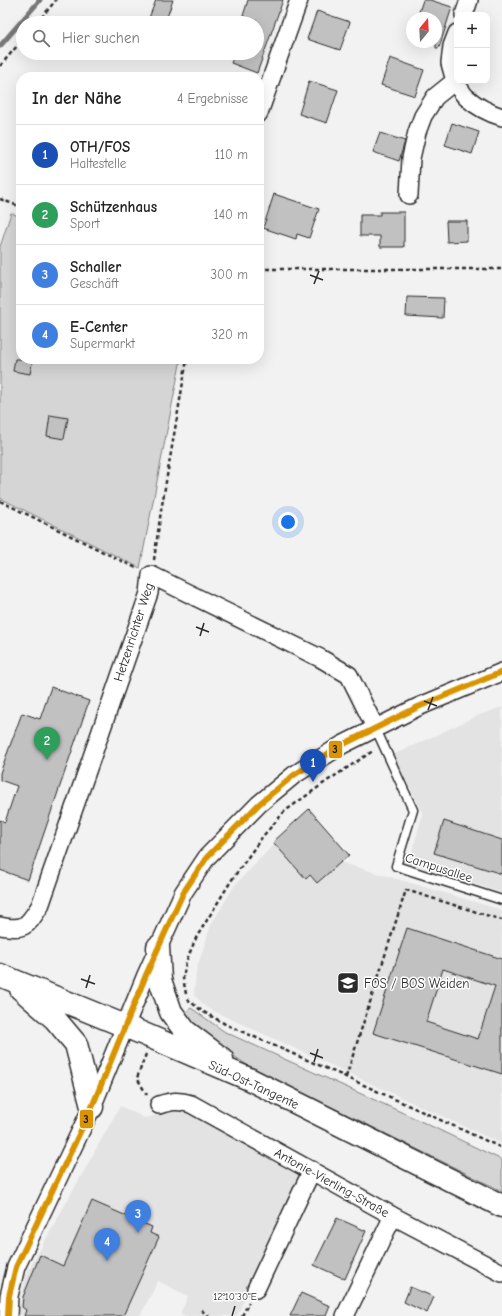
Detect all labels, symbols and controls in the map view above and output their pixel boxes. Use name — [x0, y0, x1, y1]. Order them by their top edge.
north arrow — [406, 12, 442, 48]
map controls — [454, 12, 490, 84]
button: + — [454, 12, 490, 48]
search box — [16, 16, 264, 60]
icon: search — [30, 27, 52, 49]
text: Hier suchen — [62, 29, 140, 47]
button: − — [454, 48, 490, 84]
text: In der Nähe — [32, 89, 121, 108]
text: 4 Ergebnisse — [177, 91, 248, 106]
text: OTH/FOS — [70, 138, 130, 156]
text: 1 — [42, 147, 48, 162]
text: 110 m — [215, 147, 248, 162]
text: Haltestelle — [70, 156, 126, 171]
text: Schützenhaus — [70, 198, 157, 216]
text: 2 — [42, 207, 48, 222]
text: 140 m — [214, 207, 248, 222]
text: Sport — [70, 216, 100, 231]
text: Schaller — [70, 258, 121, 276]
text: 3 — [42, 267, 48, 282]
text: 300 m — [210, 267, 248, 282]
text: Geschäft — [70, 276, 118, 291]
text: E-Center — [70, 318, 128, 336]
text: 4 — [42, 327, 48, 342]
text: 320 m — [212, 327, 248, 342]
text: Supermarkt — [70, 336, 135, 351]
your location — [278, 512, 298, 532]
street label: Hetzenrichter Weg — [110, 581, 157, 684]
pin: 2 — [34, 727, 60, 760]
line badge: 3 — [328, 740, 343, 759]
text: 3 — [332, 743, 338, 756]
pin: 1 — [300, 749, 326, 782]
street label: Campusallee — [403, 850, 475, 886]
school or university icon: FOS / BOS Weiden — [335, 970, 361, 996]
place label: FOS / BOS Weiden — [364, 976, 469, 991]
street label: Süd-Ost-Tangente — [206, 1057, 302, 1112]
line badge: 3 — [79, 1109, 94, 1129]
text: 3 — [83, 1113, 89, 1126]
street label: Antonie-Vierling-Straße — [272, 1145, 392, 1220]
pin: 3 — [125, 1200, 151, 1233]
pin: 4 — [94, 1228, 120, 1261]
text: 12°10'30"E — [213, 1291, 257, 1303]

